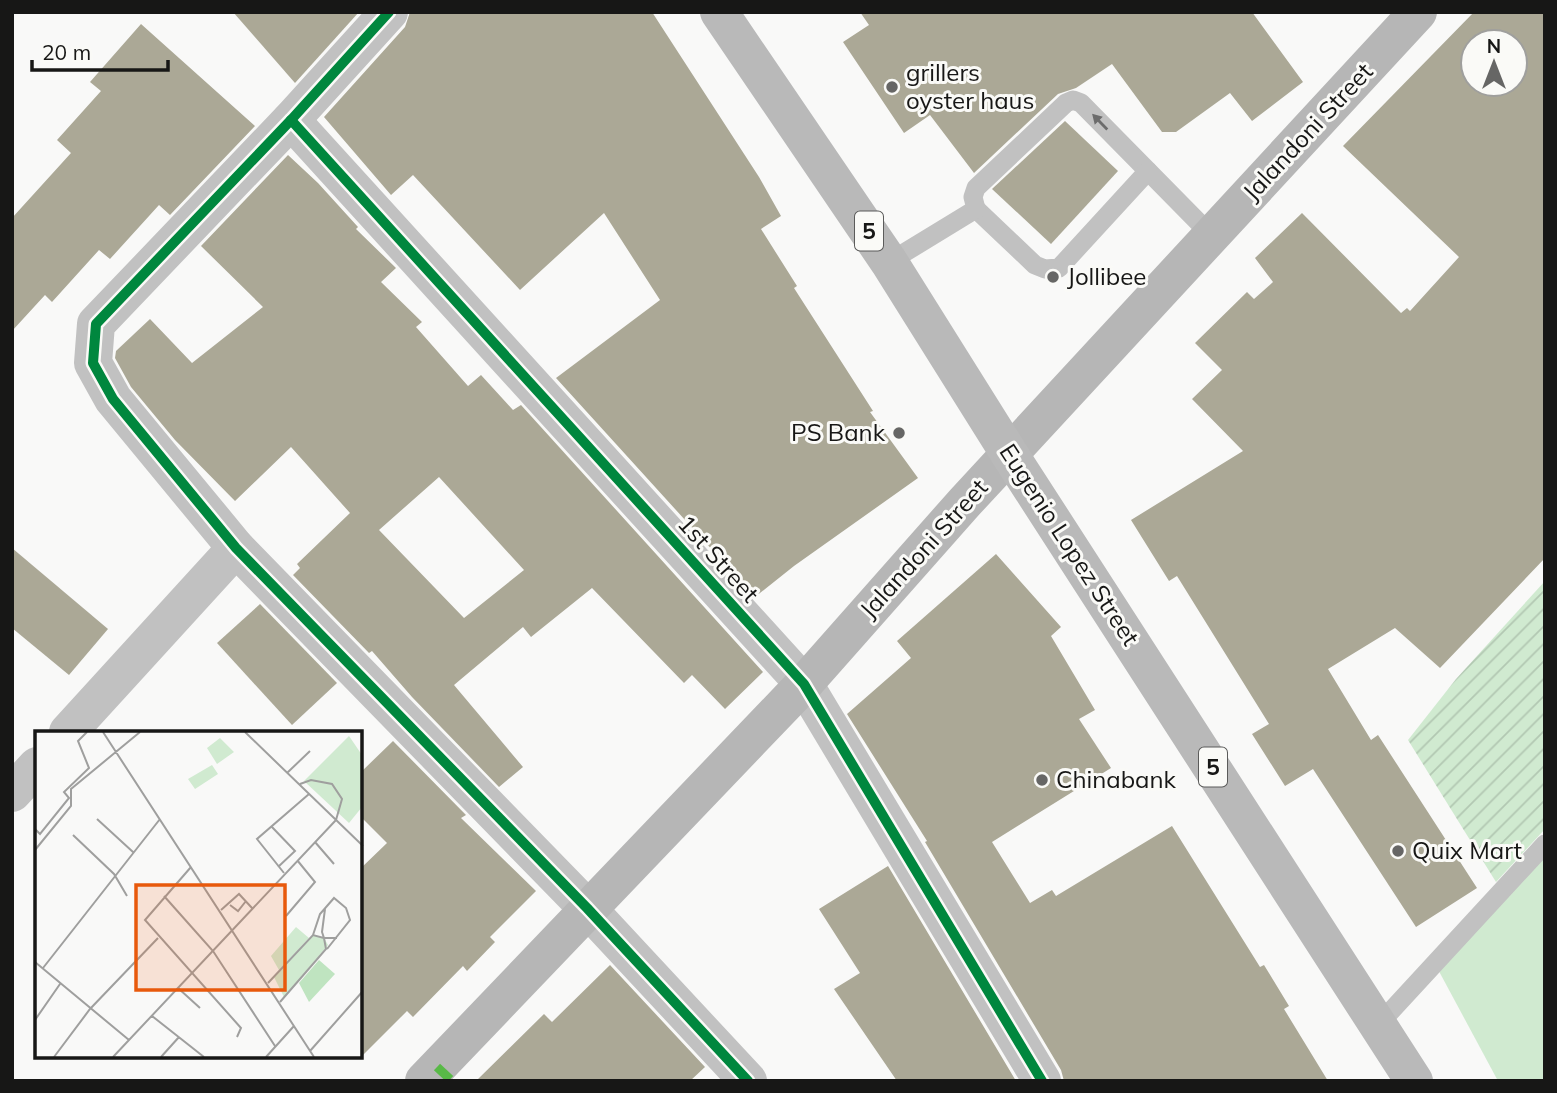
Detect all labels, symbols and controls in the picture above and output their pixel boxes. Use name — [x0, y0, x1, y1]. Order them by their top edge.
scale bar — [32, 28, 168, 72]
north arrow — [1459, 28, 1529, 98]
text: N — [1487, 34, 1501, 58]
text: 20 m — [42, 39, 91, 65]
street label: Jalandoni Street — [1236, 56, 1379, 206]
place label: grillers oyster haus — [906, 57, 1034, 115]
marker: grillers oyster haus — [884, 79, 900, 95]
one-way arrow — [1092, 115, 1109, 131]
road number: 5 — [855, 212, 883, 250]
place label: Jollibee — [1067, 261, 1146, 291]
marker: Jollibee — [1045, 269, 1061, 285]
place label: PS Bank — [791, 417, 886, 447]
marker: PS Bank — [891, 425, 907, 441]
street label: Eugenio Lopez Street — [993, 438, 1146, 651]
street label: Jalandoni Street — [853, 473, 994, 624]
street label: 1st Street — [672, 508, 766, 608]
inset map — [35, 731, 362, 1058]
road number: 5 — [1199, 748, 1227, 786]
place label: Chinabank — [1056, 764, 1177, 794]
marker: Chinabank — [1034, 772, 1050, 788]
place label: Quix Mart — [1412, 835, 1522, 865]
marker: Quix Mart — [1390, 843, 1406, 859]

